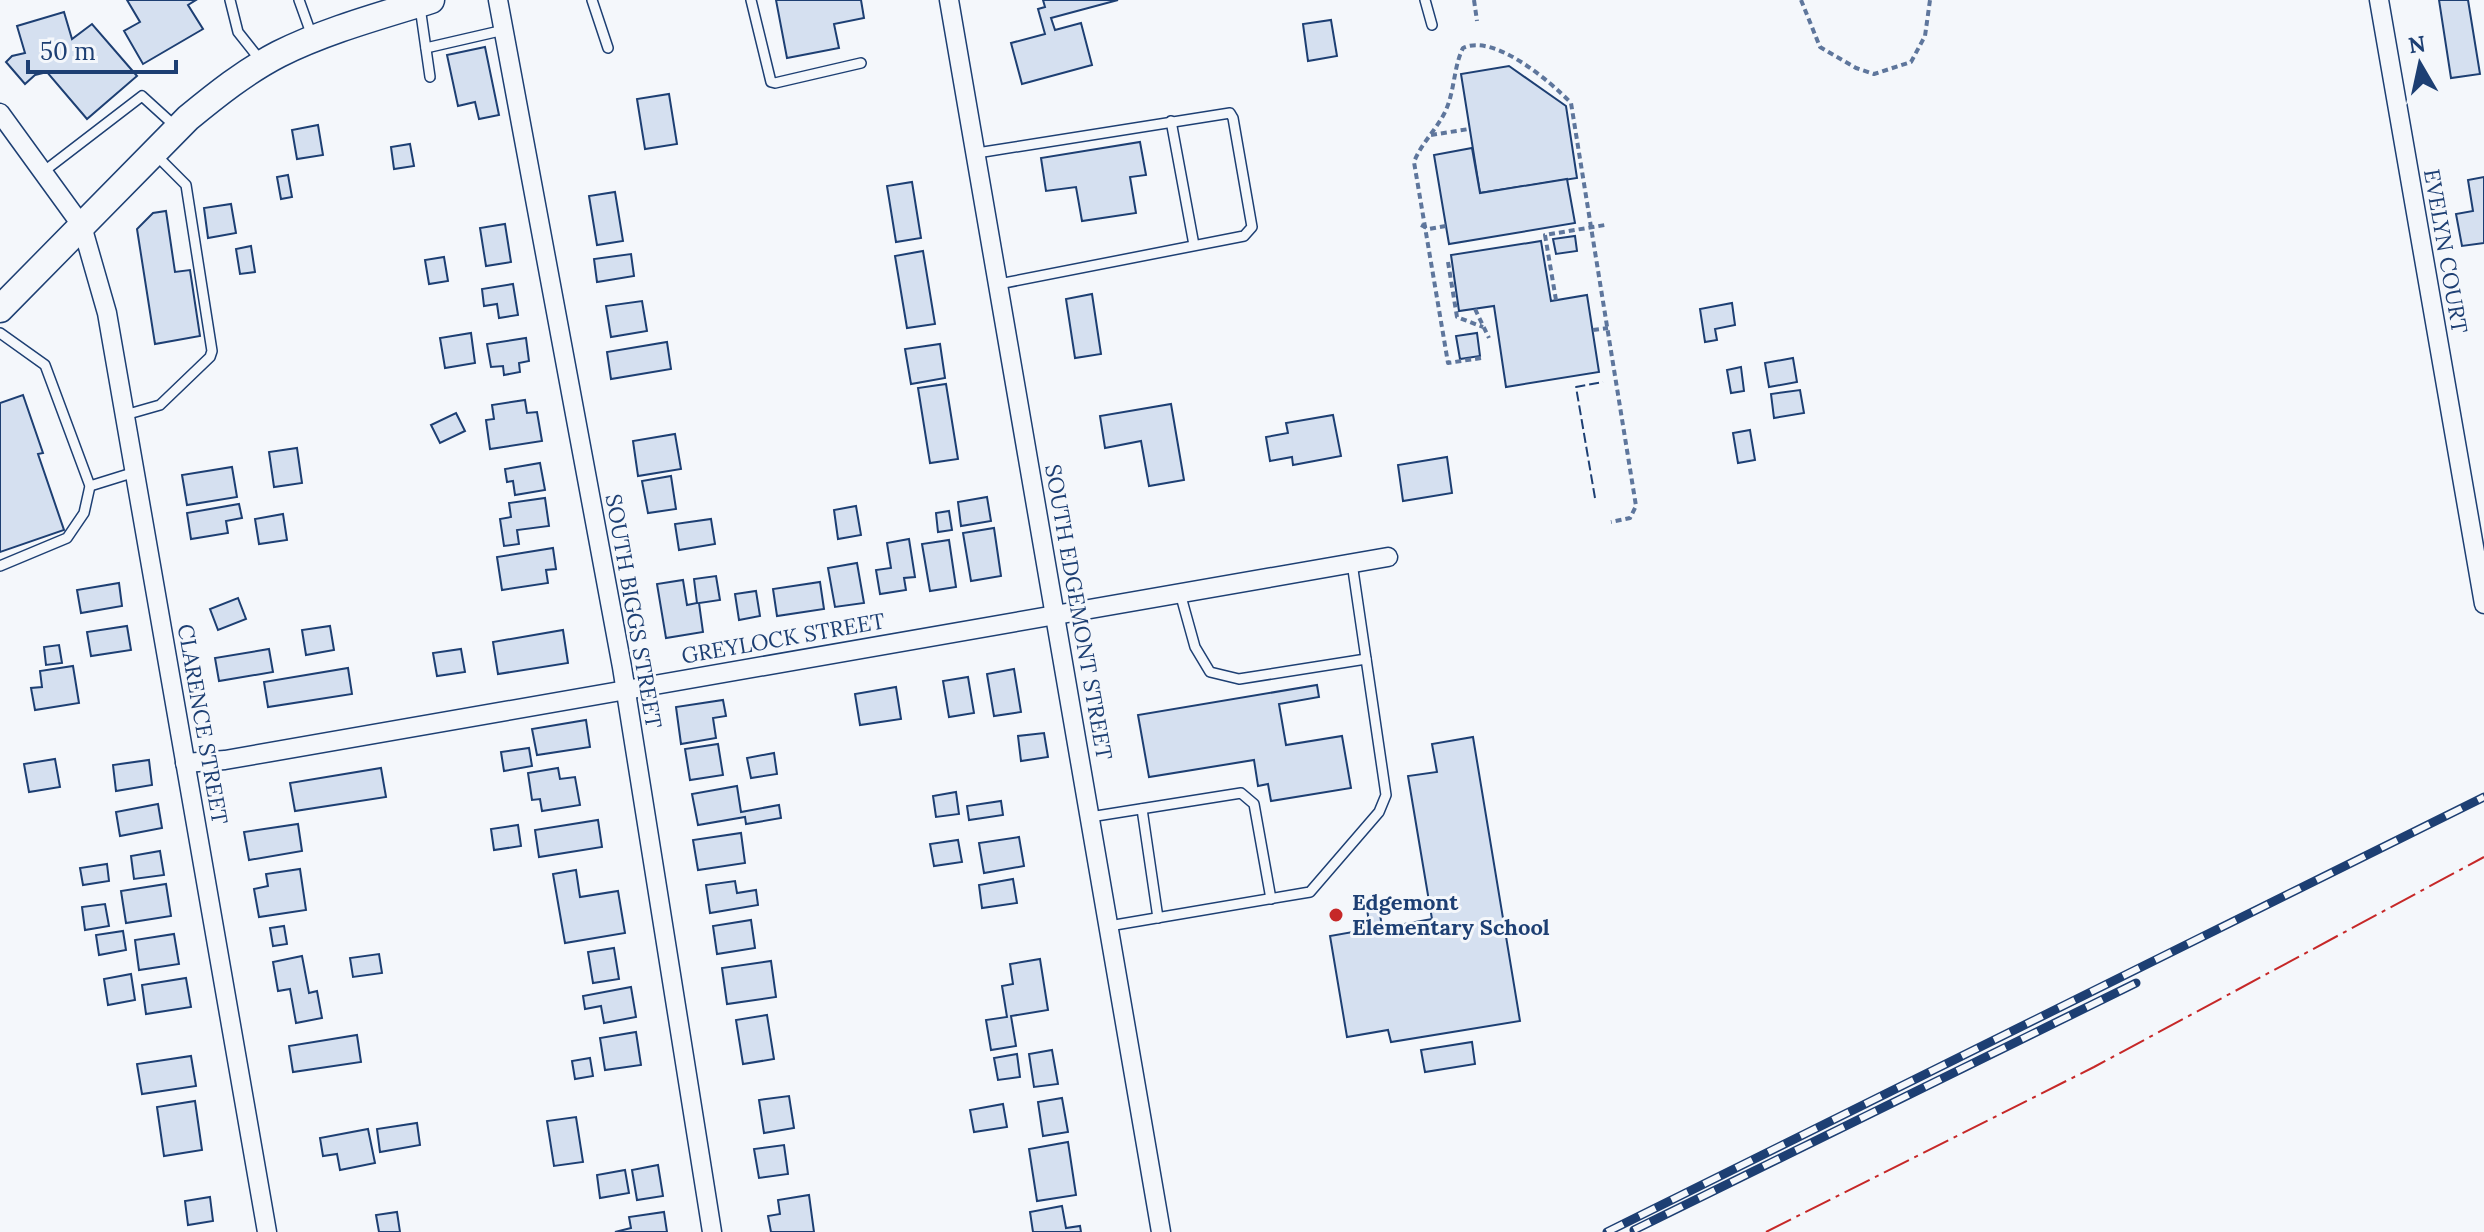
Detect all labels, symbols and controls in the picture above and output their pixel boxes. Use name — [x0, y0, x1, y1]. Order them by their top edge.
scale bar — [28, 24, 176, 74]
north arrow — [2380, 24, 2460, 104]
text: N — [2406, 29, 2427, 59]
text: 50 m — [40, 36, 96, 67]
street label: EVELYN COURT — [2418, 167, 2474, 335]
street label: SOUTH EDGEMONT STREET — [1039, 462, 1119, 762]
street label: SOUTH BIGGS STREET — [600, 492, 668, 730]
street label: GREYLOCK STREET — [679, 606, 887, 670]
street label: CLARENCE STREET — [172, 622, 234, 826]
place label: Edgemont Elementary School — [1352, 888, 1550, 941]
marker: Edgemont Elementary School — [1327, 906, 1345, 924]

